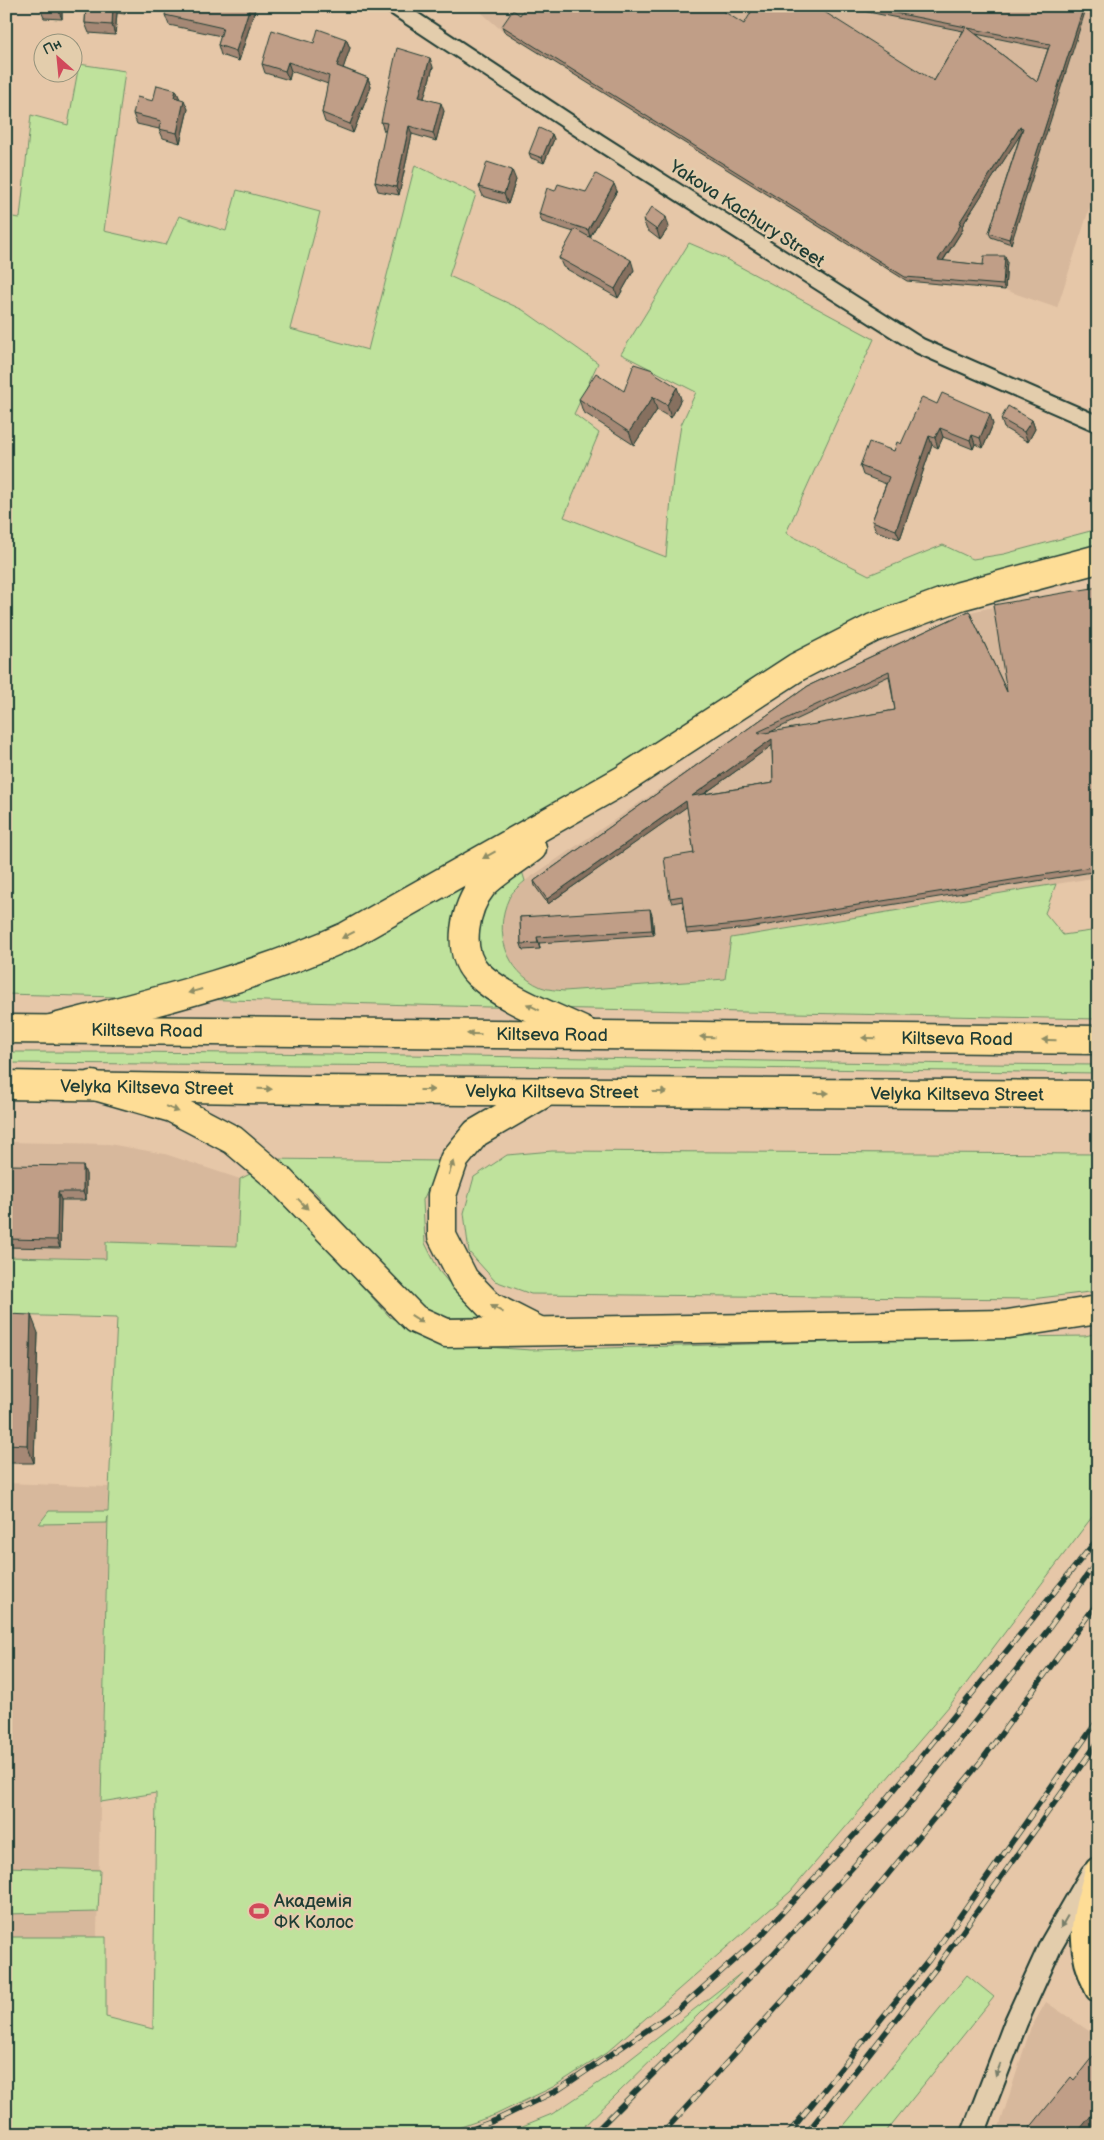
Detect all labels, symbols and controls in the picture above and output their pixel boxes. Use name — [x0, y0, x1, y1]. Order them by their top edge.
north arrow — [32, 32, 82, 82]
text: Пн — [40, 35, 65, 59]
street label: Yakova Kachury Street — [665, 155, 829, 272]
one-way arrow — [483, 851, 496, 860]
one-way arrow — [341, 931, 355, 939]
one-way arrow — [188, 987, 203, 995]
one-way arrow — [526, 1003, 541, 1011]
street label: Kiltseva Road — [91, 1019, 203, 1041]
street label: Kiltseva Road — [496, 1023, 608, 1046]
street label: Kiltseva Road — [901, 1028, 1013, 1050]
one-way arrow — [466, 1030, 482, 1038]
one-way arrow — [698, 1033, 714, 1041]
one-way arrow — [861, 1034, 877, 1042]
one-way arrow — [1041, 1036, 1057, 1044]
street label: Velyka Kiltseva Street — [60, 1075, 234, 1099]
street label: Velyka Kiltseva Street — [465, 1080, 639, 1103]
street label: Velyka Kiltseva Street — [870, 1083, 1044, 1105]
one-way arrow — [257, 1085, 273, 1093]
one-way arrow — [420, 1086, 436, 1094]
one-way arrow — [652, 1088, 668, 1096]
one-way arrow — [815, 1089, 831, 1097]
one-way arrow — [165, 1106, 180, 1114]
one-way arrow — [448, 1161, 455, 1176]
one-way arrow — [296, 1197, 308, 1209]
one-way arrow — [490, 1305, 505, 1313]
one-way arrow — [410, 1314, 424, 1323]
place label: Академія ФК Колос — [273, 1891, 354, 1933]
sports icon: Академія ФК Колос — [248, 1900, 270, 1922]
one-way arrow — [1060, 1915, 1069, 1928]
one-way arrow — [994, 2063, 1002, 2078]

